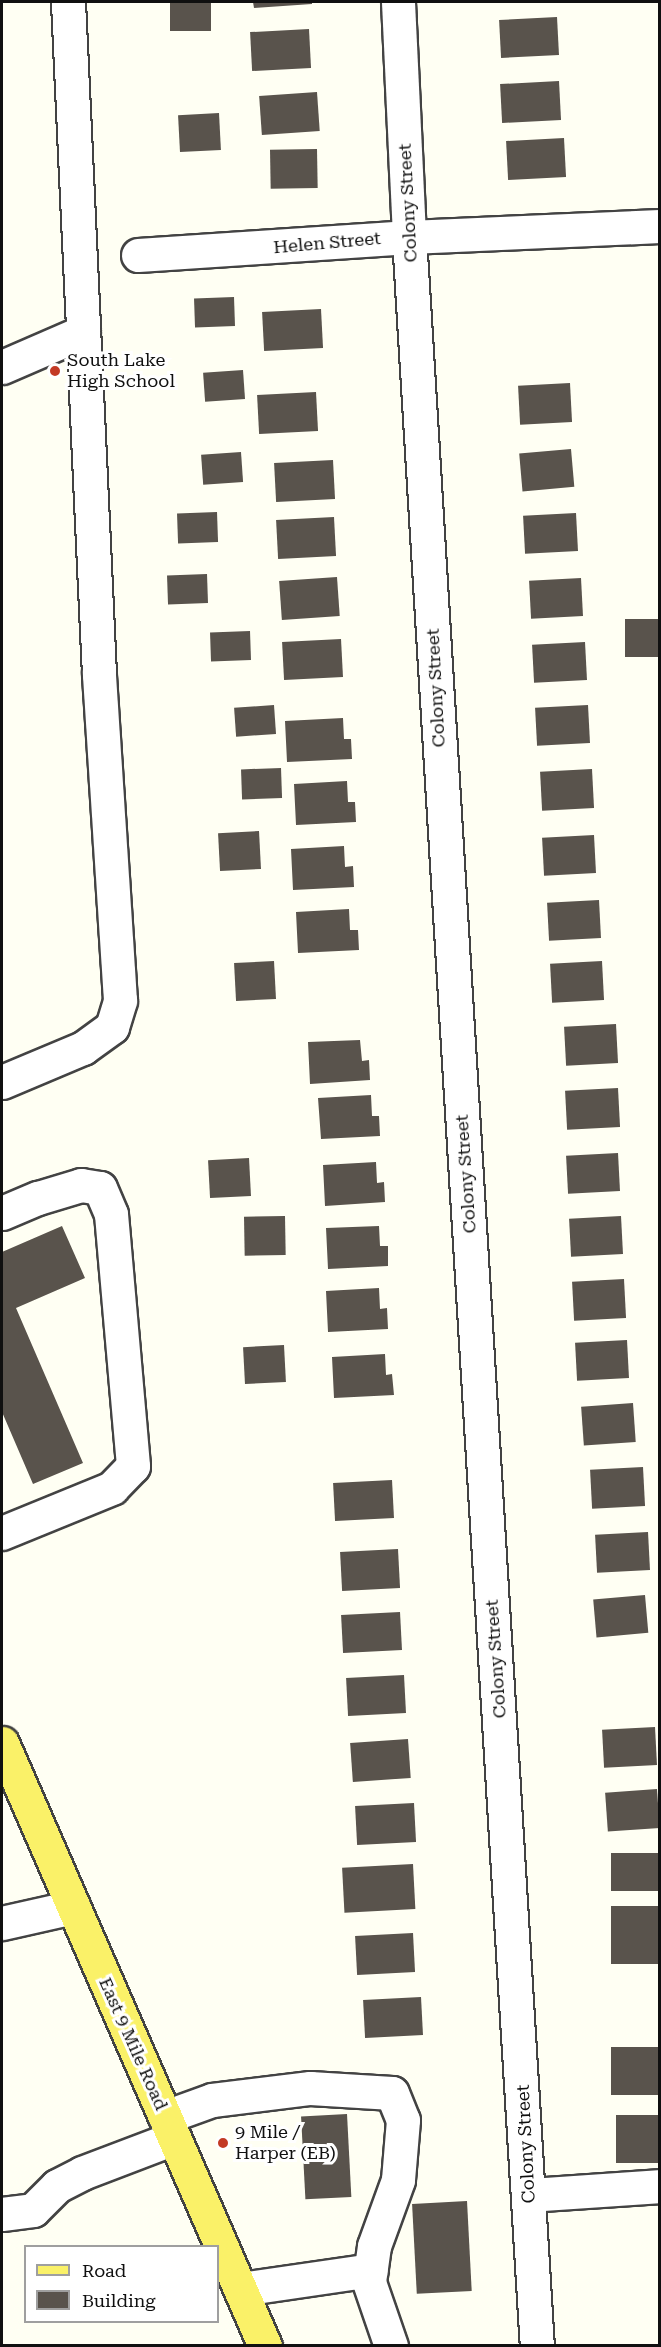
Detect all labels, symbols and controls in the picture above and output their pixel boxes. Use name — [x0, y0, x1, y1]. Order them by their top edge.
street label: Colony Street — [394, 143, 422, 263]
street label: Helen Street — [272, 228, 382, 258]
place label: South Lake High School — [67, 350, 175, 392]
marker: South Lake High School — [48, 364, 62, 378]
street label: Colony Street — [422, 628, 450, 748]
street label: Colony Street — [451, 1114, 481, 1234]
street label: Colony Street — [481, 1599, 511, 1719]
street label: East 9 Mile Road — [94, 1974, 172, 2114]
street label: Colony Street — [512, 2084, 540, 2204]
place label: 9 Mile / Harper (EB) — [235, 2122, 336, 2164]
marker: 9 Mile / Harper (EB) — [216, 2136, 230, 2150]
legend — [24, 2245, 219, 2323]
text: Road — [82, 2260, 126, 2281]
text: Building — [82, 2290, 156, 2311]

